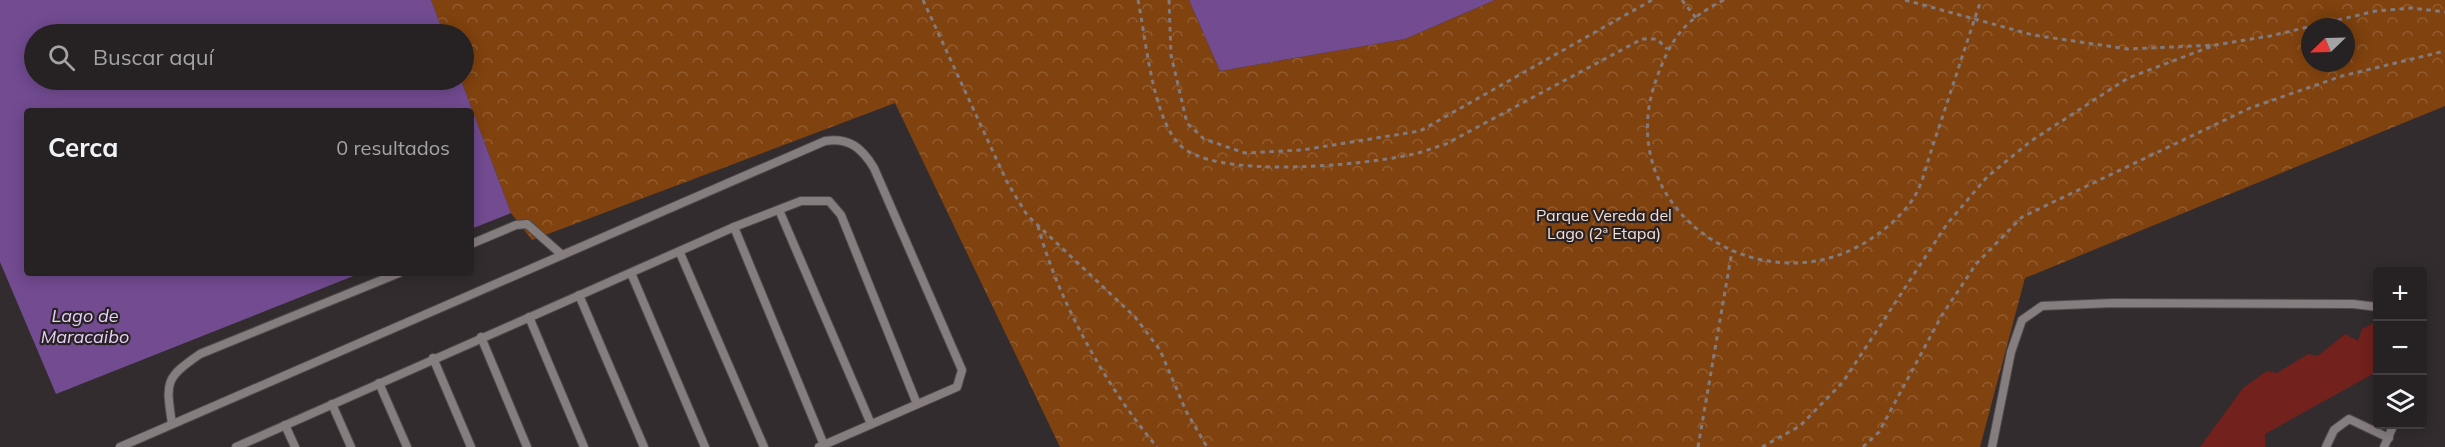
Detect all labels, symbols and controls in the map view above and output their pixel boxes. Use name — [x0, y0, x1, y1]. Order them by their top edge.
north arrow — [2301, 18, 2355, 72]
search box — [24, 24, 474, 90]
icon: search — [45, 41, 78, 74]
text: Buscar aquí — [93, 43, 214, 71]
text: Cerca — [48, 131, 118, 164]
text: 0 resultados — [336, 135, 450, 160]
park label: Parque Vereda del Lago (2ª Etapa) — [1536, 205, 1672, 243]
map controls — [2373, 267, 2427, 429]
button: + — [2373, 267, 2427, 321]
water label: Lago de Maracaibo — [41, 304, 129, 348]
button: − — [2373, 321, 2427, 375]
button: layers — [2373, 375, 2427, 429]

